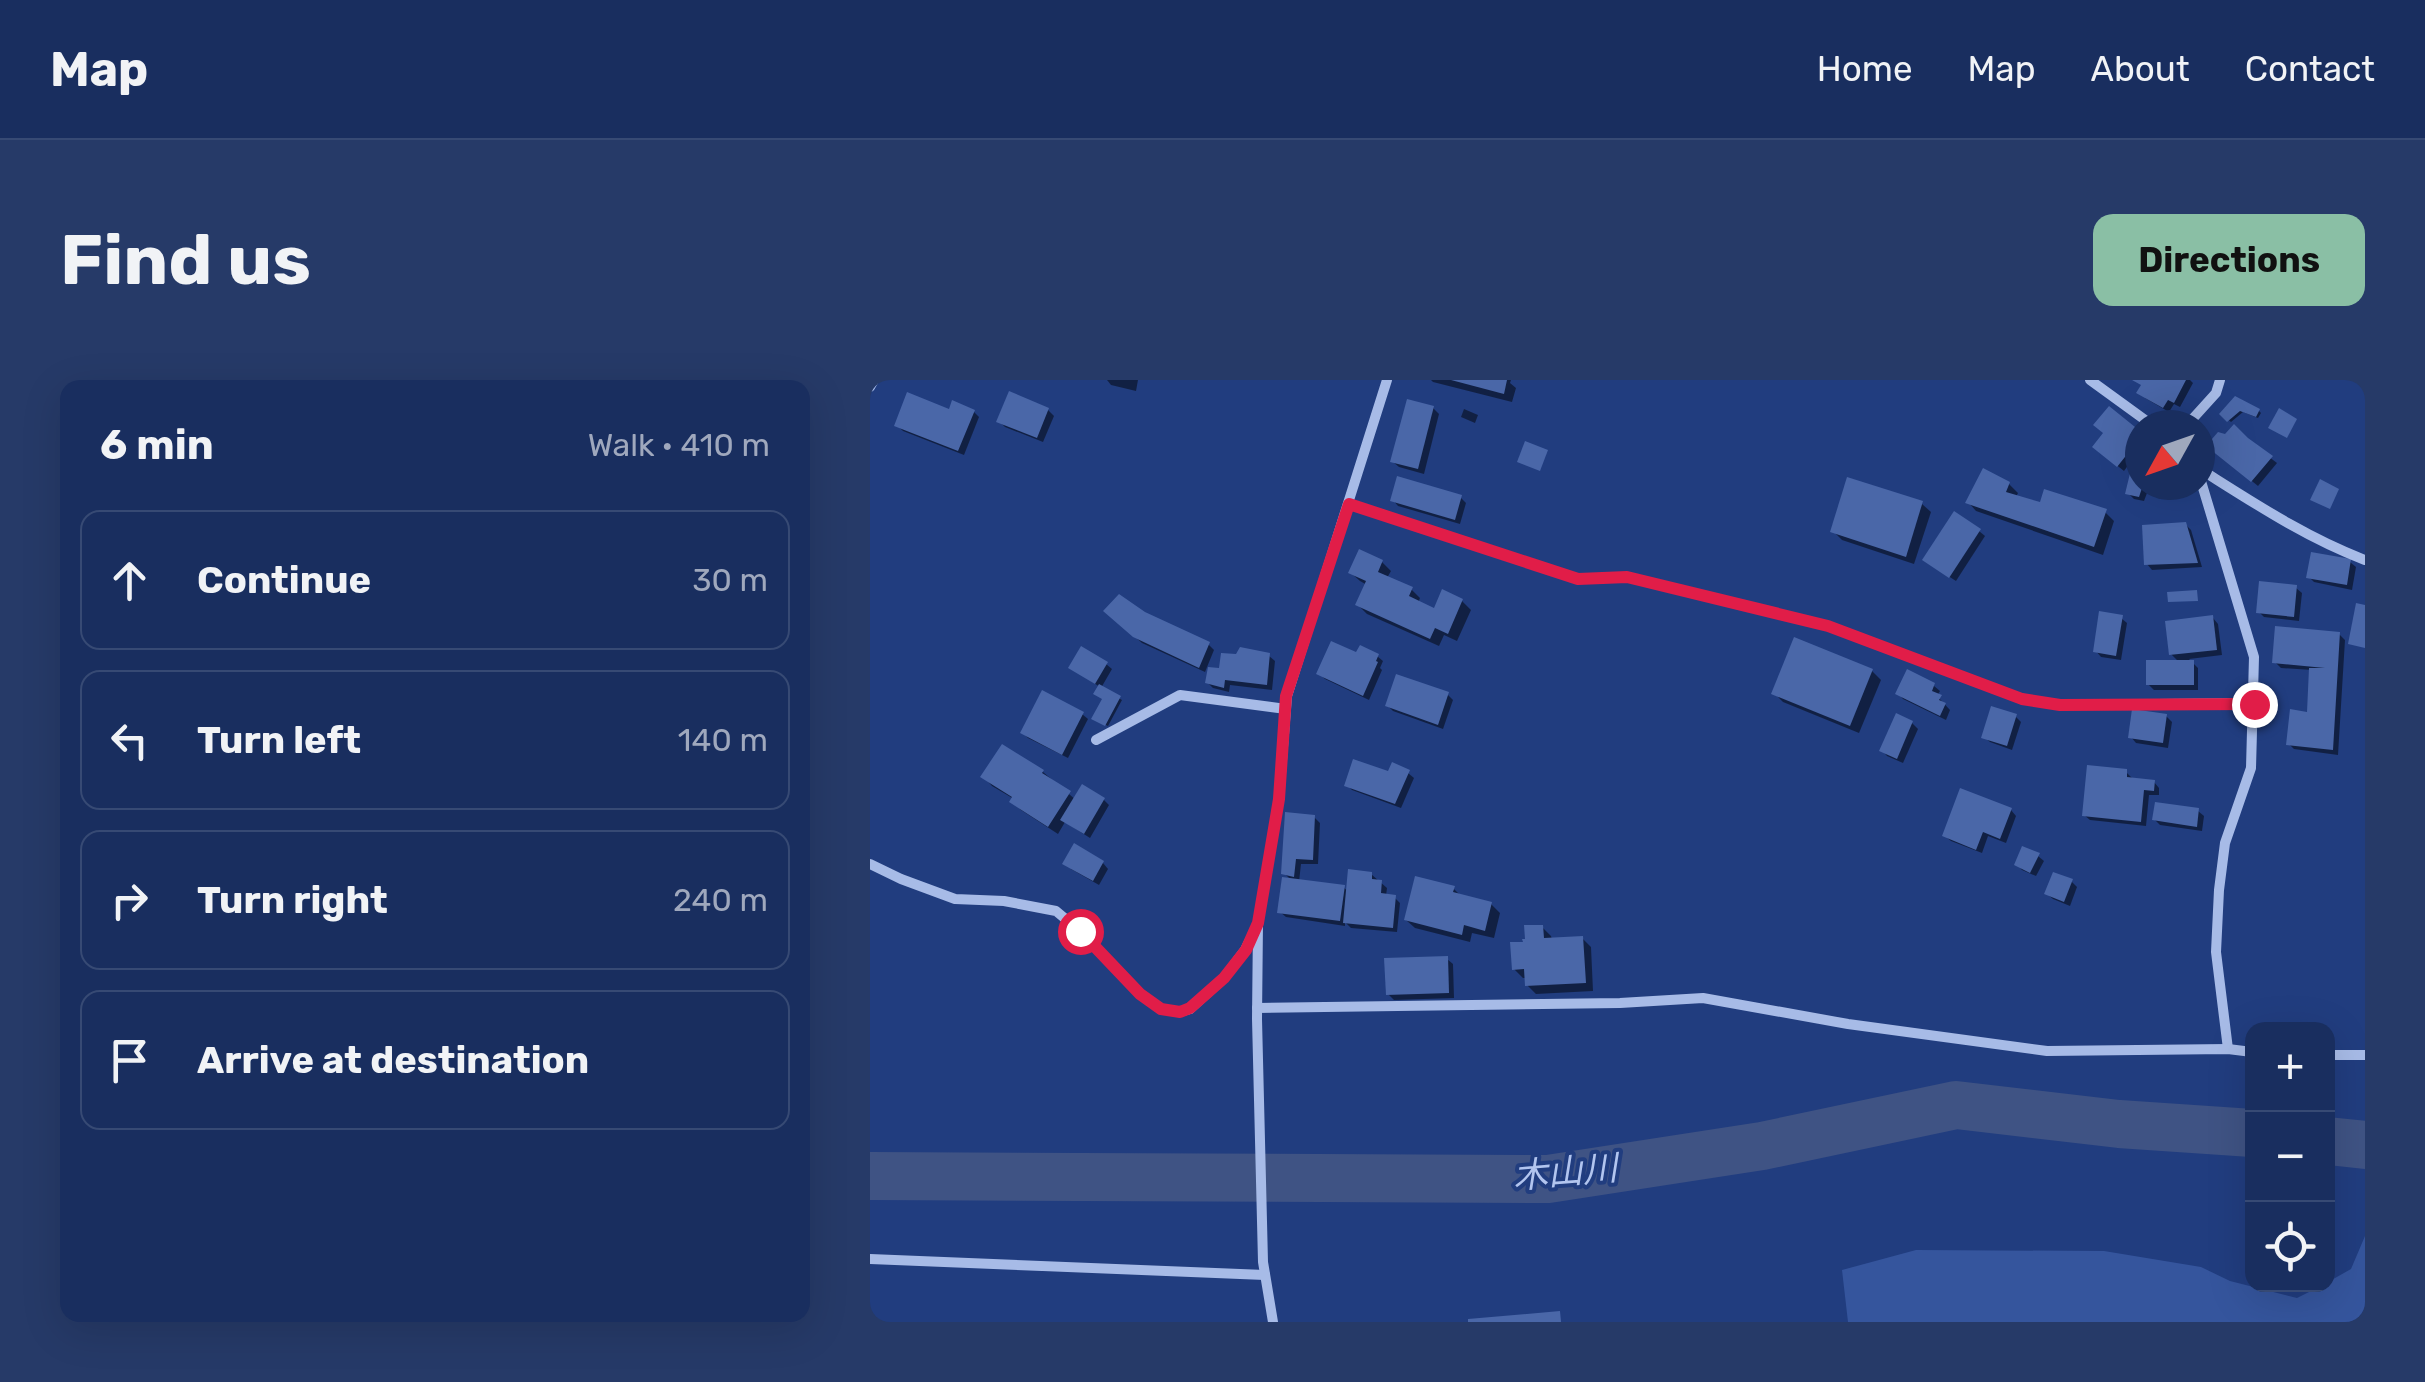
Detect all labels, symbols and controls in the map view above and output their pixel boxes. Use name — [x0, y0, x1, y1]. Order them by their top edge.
text: Map — [50, 41, 148, 98]
text: Home — [1817, 48, 1913, 90]
text: Map — [1968, 48, 2036, 90]
text: About — [2091, 48, 2190, 90]
text: Contact — [2245, 48, 2375, 90]
button: Directions — [2093, 214, 2365, 306]
text: Find us — [60, 219, 311, 302]
north arrow — [2125, 410, 2215, 500]
text: 6 min — [100, 420, 214, 470]
text: Walk · 410 m — [588, 426, 770, 464]
icon: ahead — [102, 553, 157, 608]
text: Continue — [197, 557, 371, 603]
text: 30 m — [692, 561, 768, 599]
route end — [2232, 682, 2278, 728]
icon: left — [102, 713, 157, 768]
text: Turn left — [197, 717, 361, 763]
text: 140 m — [678, 721, 768, 759]
icon: right — [102, 873, 157, 928]
text: Turn right — [197, 877, 388, 923]
text: 240 m — [673, 881, 768, 919]
route start — [1058, 909, 1104, 955]
map controls — [2245, 1022, 2335, 1292]
button: + — [2245, 1022, 2335, 1112]
icon: arrive — [102, 1033, 157, 1088]
text: Arrive at destination — [197, 1037, 589, 1083]
button: − — [2245, 1112, 2335, 1202]
water label: 木山川 — [1511, 1146, 1623, 1197]
button: locate — [2245, 1202, 2335, 1292]

